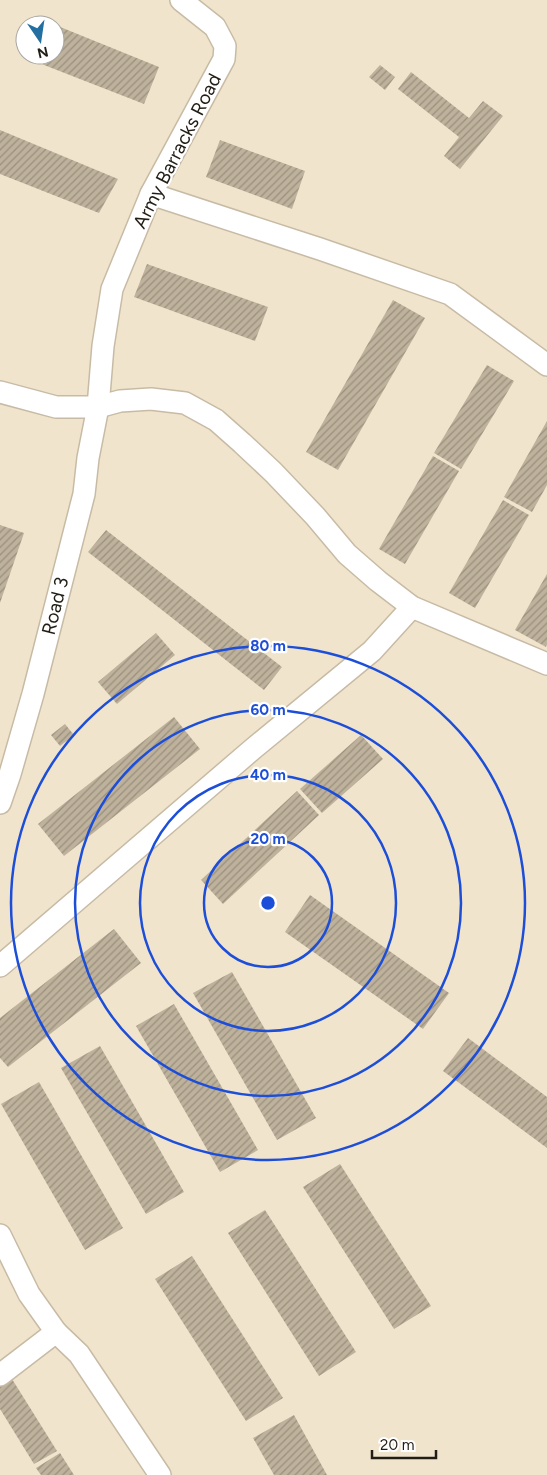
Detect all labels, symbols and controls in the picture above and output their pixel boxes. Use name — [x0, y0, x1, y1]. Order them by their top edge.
north arrow — [15, 15, 65, 65]
text: N — [36, 43, 50, 62]
street label: Army Barracks Road — [128, 70, 226, 232]
street label: Road 3 — [37, 575, 73, 637]
text: 80 m — [250, 637, 286, 655]
text: 60 m — [250, 701, 286, 719]
text: 40 m — [250, 766, 286, 784]
text: 20 m — [250, 830, 286, 848]
centre of rings — [259, 894, 277, 912]
scale bar — [372, 1428, 436, 1460]
text: 20 m — [380, 1436, 414, 1454]

